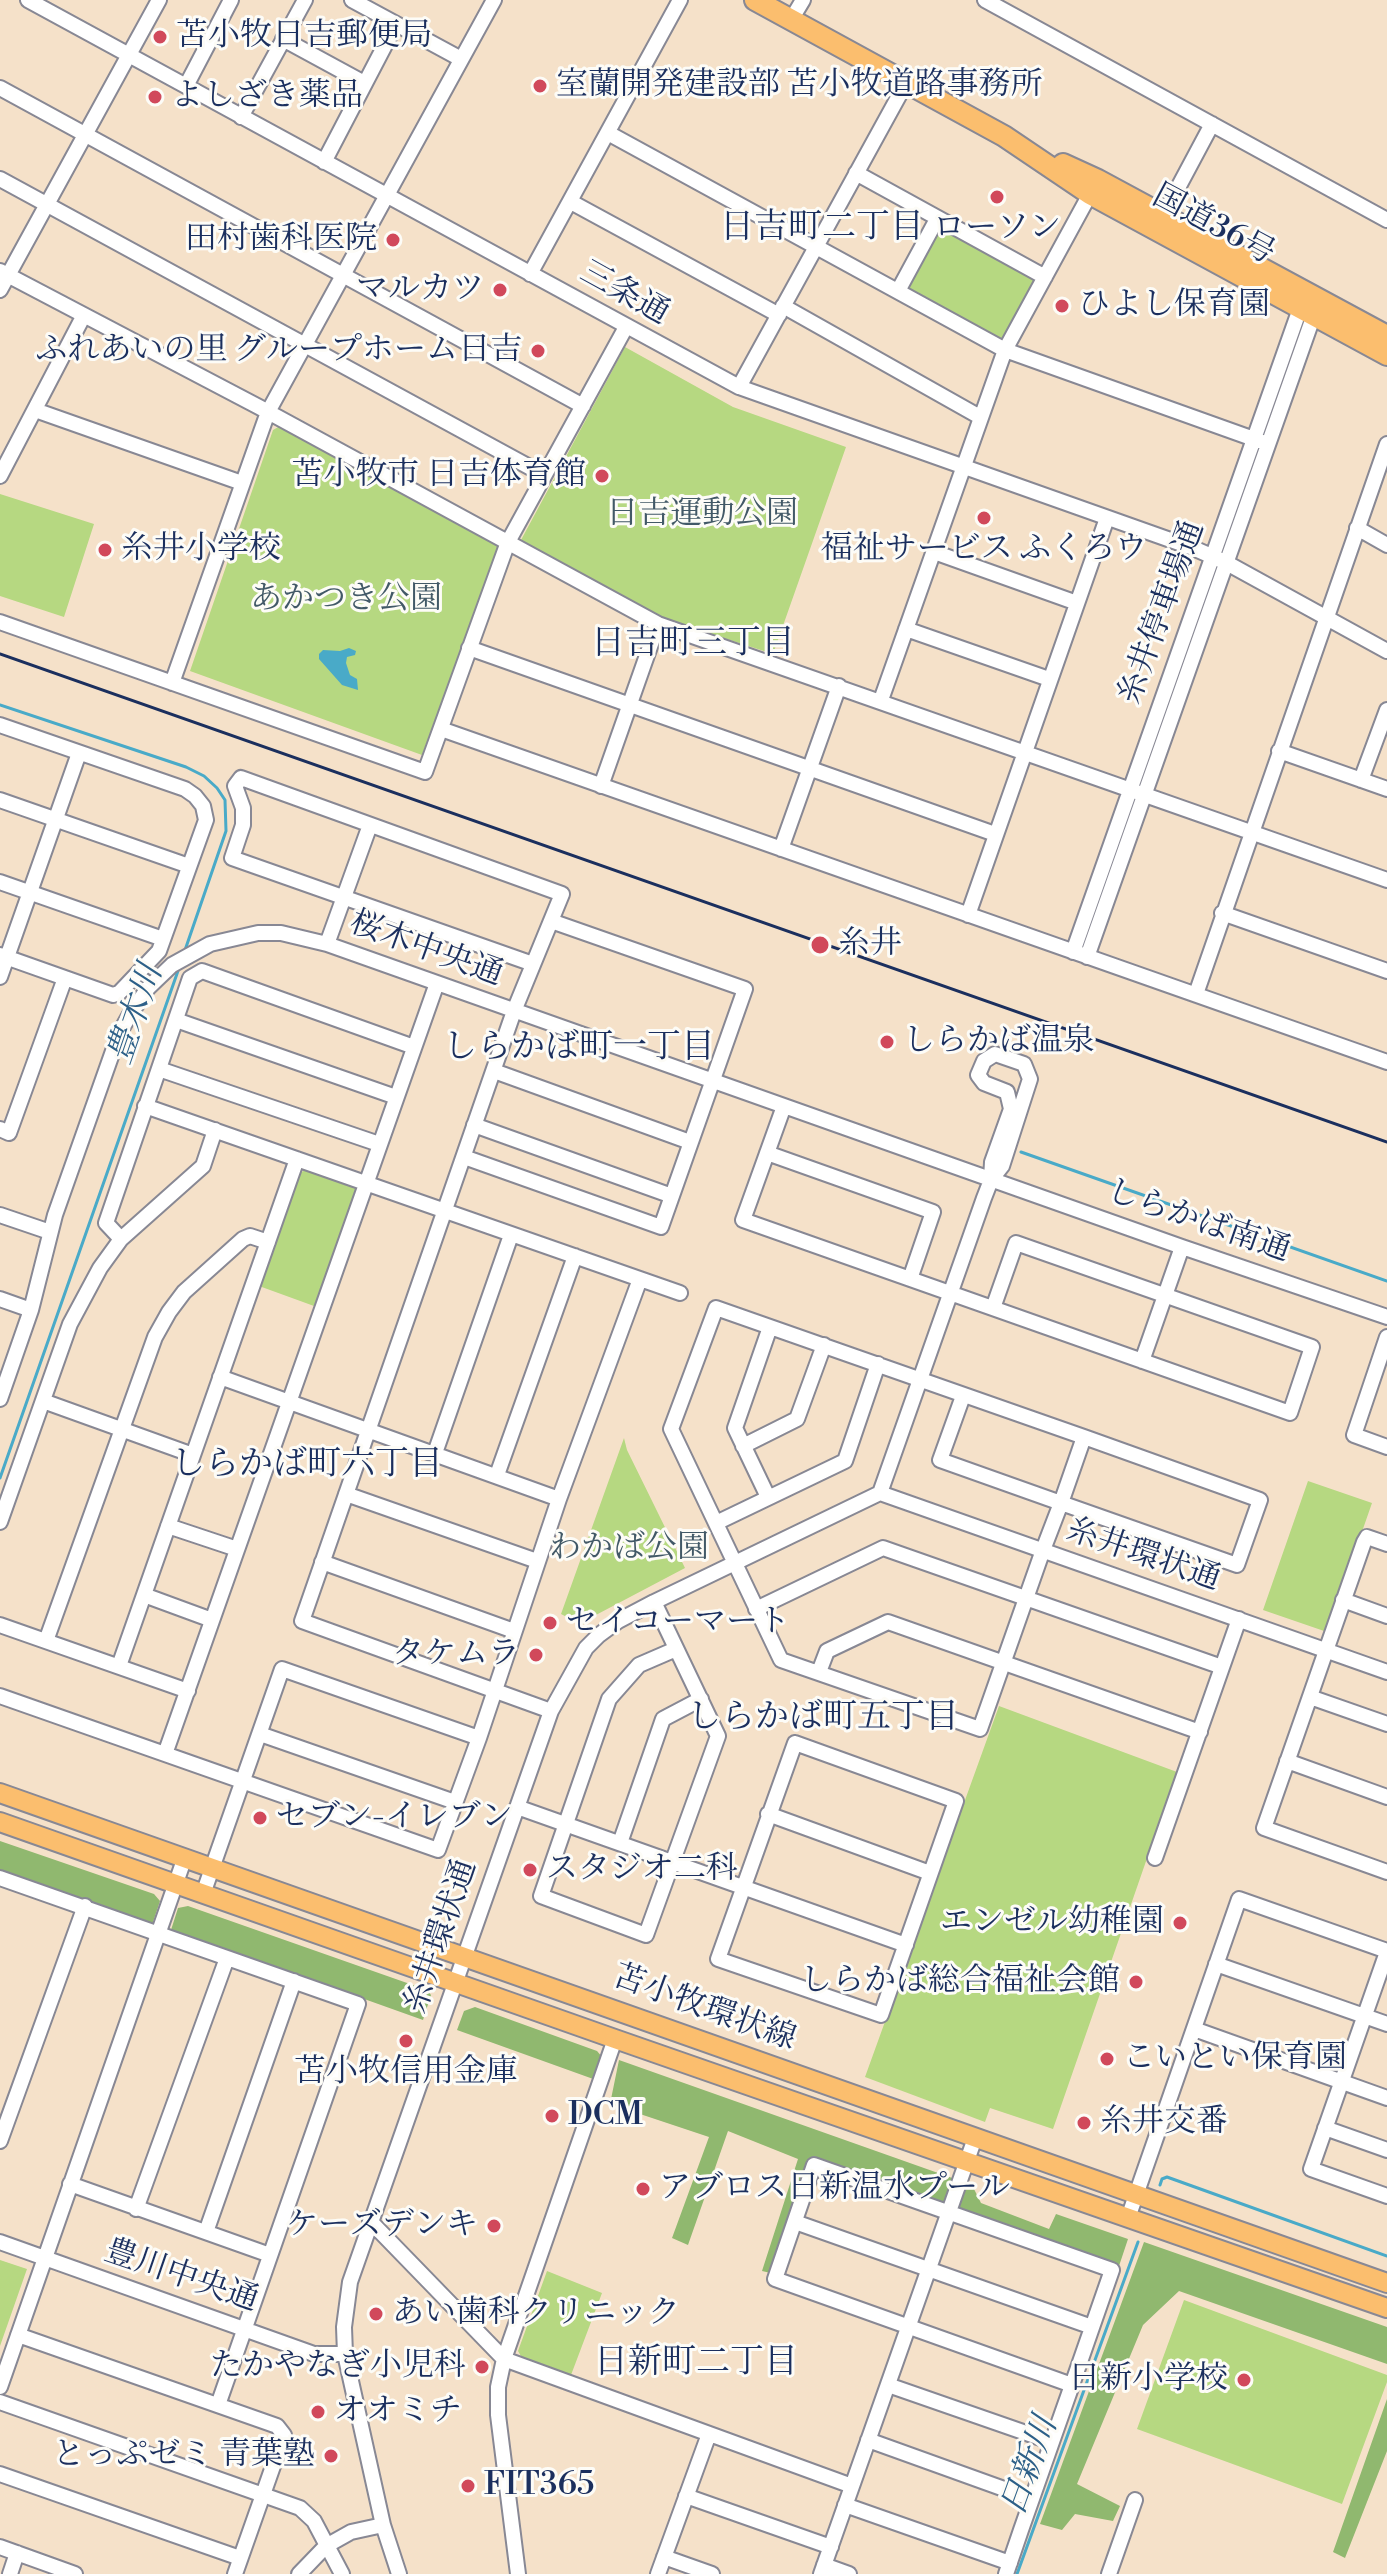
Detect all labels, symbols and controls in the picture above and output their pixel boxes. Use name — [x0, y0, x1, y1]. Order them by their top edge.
place label: 苫小牧日吉郵便局 — [176, 18, 432, 56]
marker: 苫小牧日吉郵便局 — [151, 28, 169, 46]
place label: 室蘭開発建設部 苫小牧道路事務所 — [556, 67, 1043, 105]
marker: 室蘭開発建設部 苫小牧道路事務所 — [531, 77, 549, 95]
place label: よしざき薬品 — [171, 78, 363, 116]
marker: よしざき薬品 — [146, 88, 164, 106]
street label: 国道36号 — [1145, 178, 1281, 274]
marker: ローソン — [988, 188, 1006, 206]
district label: 日吉町二丁目 — [720, 209, 924, 249]
place label: ローソン — [933, 210, 1061, 248]
place label: 田村歯科医院 — [185, 221, 377, 259]
marker: 田村歯科医院 — [384, 231, 402, 249]
street label: 三条通 — [573, 254, 675, 334]
place label: マルカツ — [356, 271, 484, 309]
marker: マルカツ — [491, 281, 509, 299]
place label: ひよし保育園 — [1078, 287, 1270, 325]
marker: ひよし保育園 — [1053, 297, 1071, 315]
place label: ふれあいの里 グループホーム日吉 — [35, 332, 522, 370]
marker: ふれあいの里 グループホーム日吉 — [529, 342, 547, 360]
place label: 苫小牧市 日吉体育館 — [291, 457, 586, 495]
marker: 苫小牧市 日吉体育館 — [593, 467, 611, 485]
park label: 日吉運動公園 — [606, 496, 798, 534]
marker: 福祉サービス ふくろウ — [975, 509, 993, 527]
street label: 糸井停車場通 — [1112, 516, 1214, 710]
place label: 糸井小学校 — [121, 531, 281, 569]
place label: 福祉サービス ふくろウ — [821, 531, 1147, 569]
marker: 糸井小学校 — [96, 541, 114, 559]
park label: あかつき公園 — [250, 581, 442, 619]
district label: 日吉町三丁目 — [591, 625, 795, 665]
street label: 桜木中央通 — [344, 905, 508, 995]
place label: 糸井 — [838, 926, 902, 964]
marker: 糸井 — [809, 934, 831, 956]
water label: 豊木川 — [101, 960, 173, 1070]
place label: しらかば温泉 — [903, 1023, 1095, 1061]
district label: しらかば町一丁目 — [443, 1029, 715, 1069]
marker: しらかば温泉 — [878, 1033, 896, 1051]
street label: しらかば南通 — [1101, 1173, 1295, 1271]
district label: しらかば町六丁目 — [171, 1446, 443, 1486]
street label: 糸井環状通 — [1061, 1512, 1225, 1600]
park label: わかば公園 — [549, 1530, 709, 1568]
place label: セイコーマート — [566, 1604, 790, 1642]
marker: セイコーマート — [541, 1614, 559, 1632]
place label: タケムラ — [392, 1636, 520, 1674]
marker: タケムラ — [527, 1646, 545, 1664]
district label: しらかば町五丁目 — [687, 1699, 959, 1739]
place label: セブン-イレブン — [276, 1799, 513, 1837]
marker: セブン-イレブン — [251, 1809, 269, 1827]
place label: スタジオ二科 — [546, 1851, 738, 1889]
street label: 糸井環状通 — [398, 1855, 486, 2019]
marker: スタジオ二科 — [521, 1861, 539, 1879]
place label: エンゼル幼稚園 — [940, 1904, 1164, 1942]
marker: エンゼル幼稚園 — [1171, 1914, 1189, 1932]
street label: 苫小牧環状線 — [607, 1958, 801, 2060]
place label: しらかば総合福祉会館 — [800, 1963, 1120, 2001]
marker: しらかば総合福祉会館 — [1127, 1973, 1145, 1991]
marker: 苫小牧信用金庫 — [397, 2032, 415, 2050]
place label: こいとい保育園 — [1123, 2040, 1347, 2078]
marker: こいとい保育園 — [1098, 2050, 1116, 2068]
place label: 苫小牧信用金庫 — [294, 2054, 518, 2092]
place label: DCM — [568, 2097, 643, 2135]
place label: 糸井交番 — [1100, 2104, 1228, 2142]
marker: DCM — [543, 2107, 561, 2125]
marker: 糸井交番 — [1075, 2114, 1093, 2132]
place label: アブロス日新温水プール — [659, 2170, 1010, 2208]
marker: アブロス日新温水プール — [634, 2180, 652, 2198]
place label: ケーズデンキ — [286, 2207, 478, 2245]
marker: ケーズデンキ — [485, 2217, 503, 2235]
street label: 豊川中央通 — [99, 2233, 263, 2321]
place label: あい歯科クリニック — [392, 2295, 680, 2333]
marker: あい歯科クリニック — [367, 2305, 385, 2323]
district label: 日新町二丁目 — [594, 2344, 798, 2384]
place label: たかやなぎ小児科 — [210, 2348, 466, 2386]
marker: たかやなぎ小児科 — [473, 2358, 491, 2376]
place label: 日新小学校 — [1068, 2361, 1228, 2399]
marker: 日新小学校 — [1235, 2371, 1253, 2389]
place label: オオミチ — [334, 2393, 462, 2431]
marker: オオミチ — [309, 2403, 327, 2421]
water label: 日新川 — [994, 2412, 1068, 2522]
place label: とっぷゼミ 青葉塾 — [52, 2437, 315, 2475]
marker: とっぷゼミ 青葉塾 — [322, 2447, 340, 2465]
place label: FIT365 — [484, 2467, 594, 2505]
marker: FIT365 — [459, 2477, 477, 2495]

